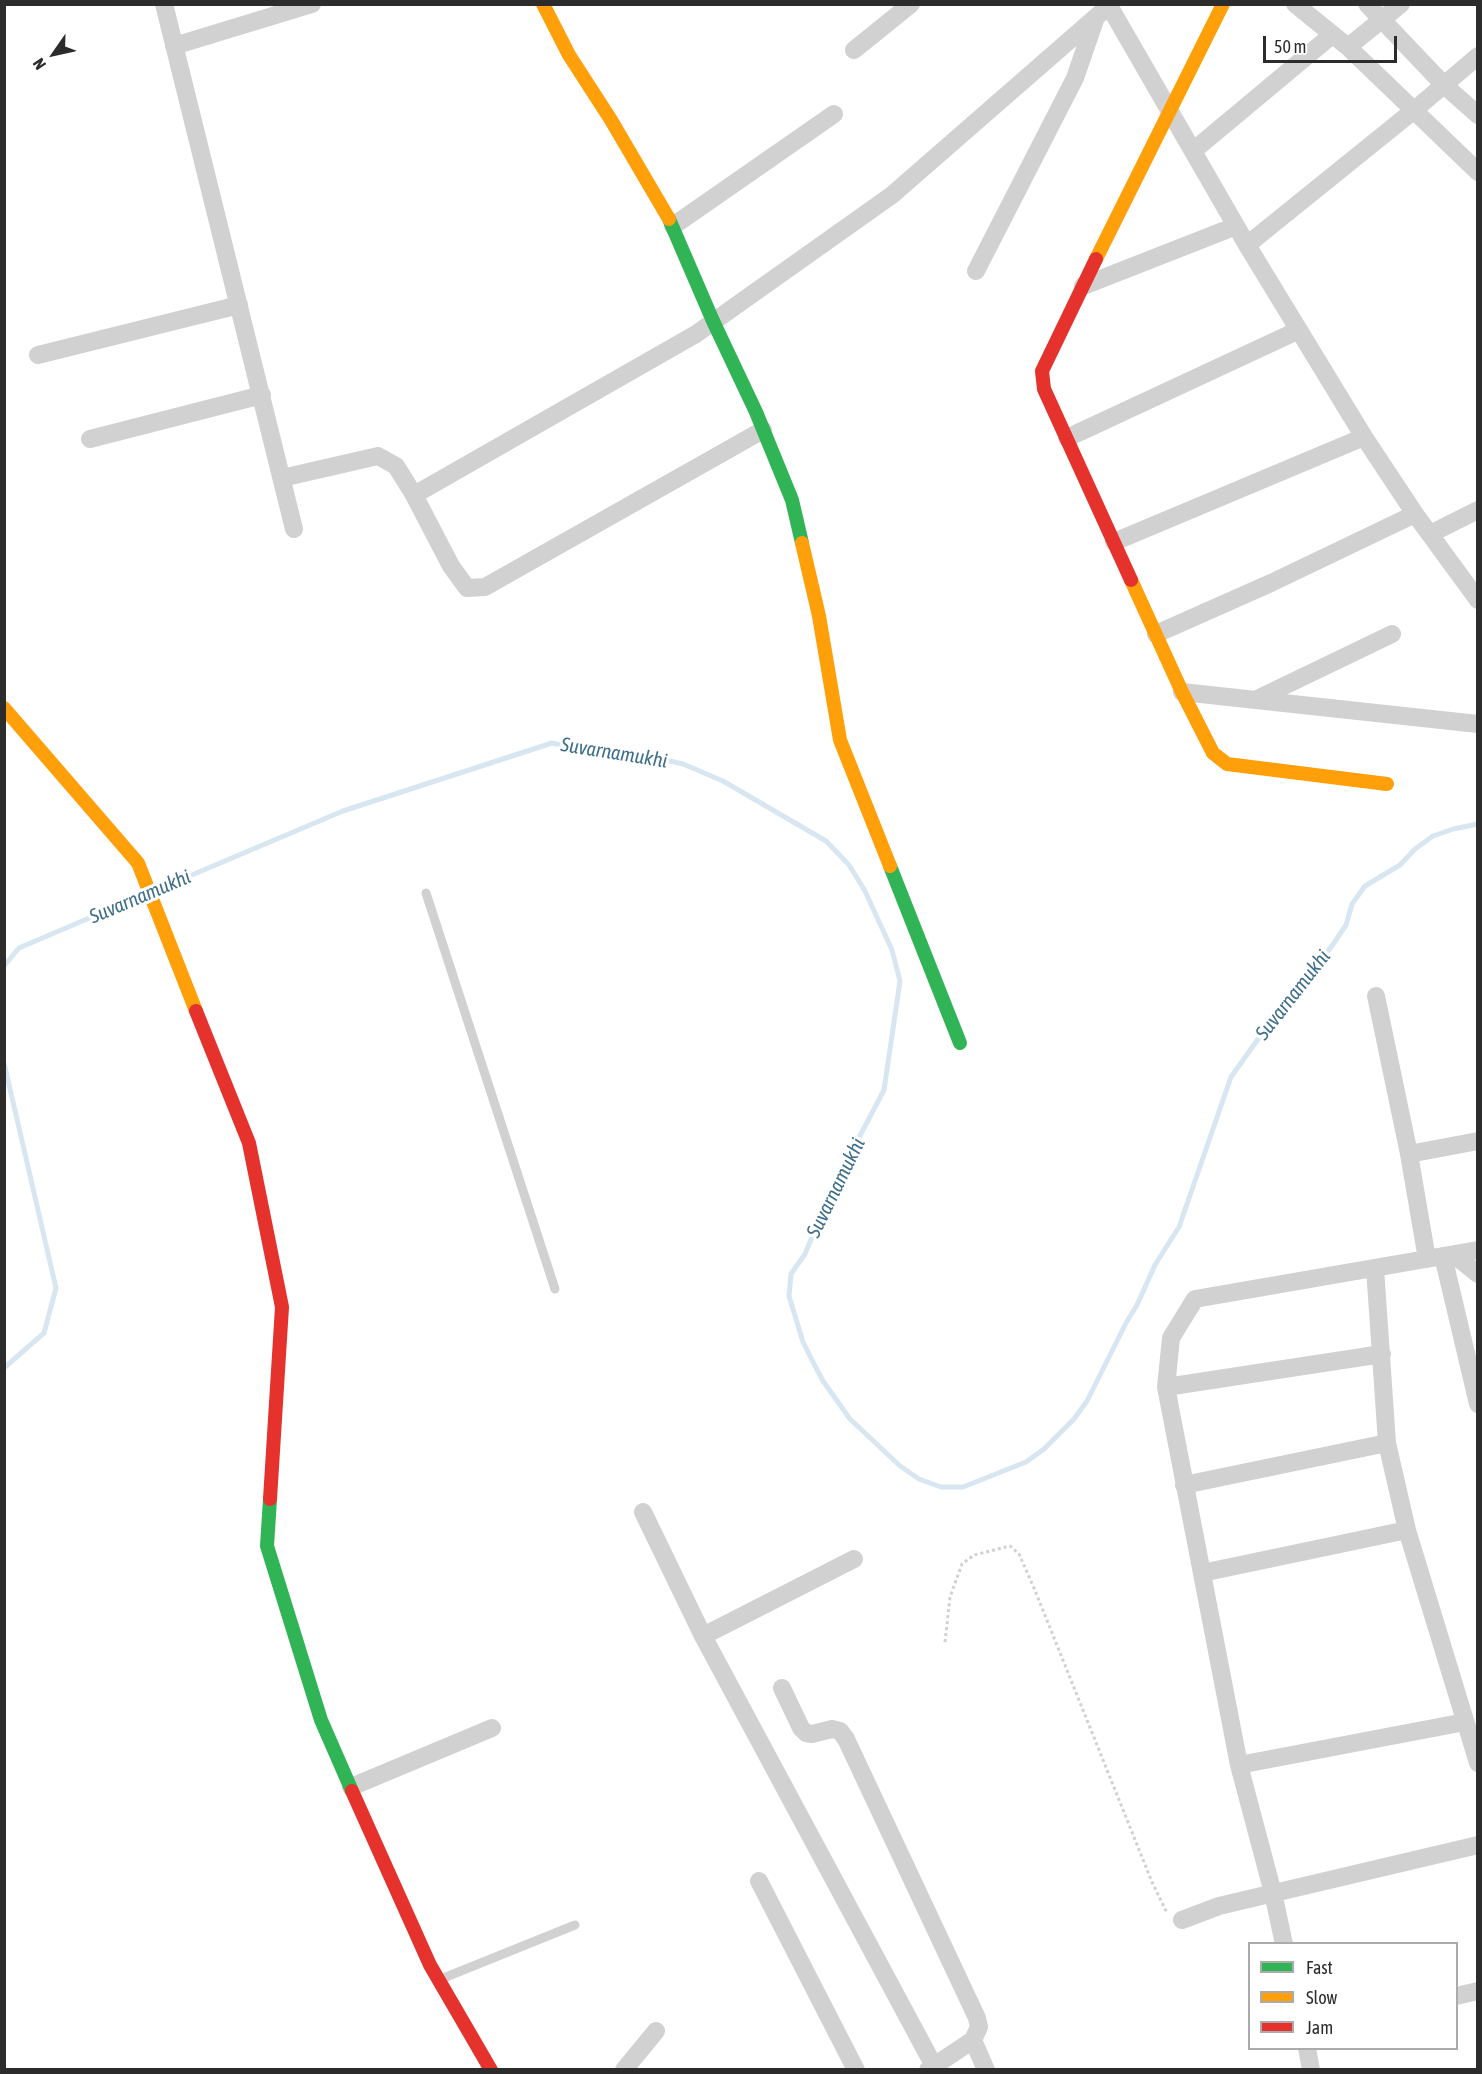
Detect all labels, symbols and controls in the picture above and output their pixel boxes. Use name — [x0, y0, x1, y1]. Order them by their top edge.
north arrow — [24, 24, 84, 84]
scale bar — [1266, 24, 1400, 62]
text: 50 m — [1274, 36, 1306, 57]
text: N — [29, 55, 49, 73]
water label: Suvarnamukhi — [559, 733, 669, 773]
water label: Suvarnamukhi — [86, 865, 194, 929]
water label: Suvarnamukhi — [1250, 945, 1336, 1045]
water label: Suvarnamukhi — [802, 1134, 870, 1242]
legend — [1248, 1942, 1458, 2050]
text: Fast — [1306, 1957, 1333, 1978]
text: Slow — [1306, 1987, 1337, 2008]
text: Jam — [1306, 2017, 1333, 2038]

